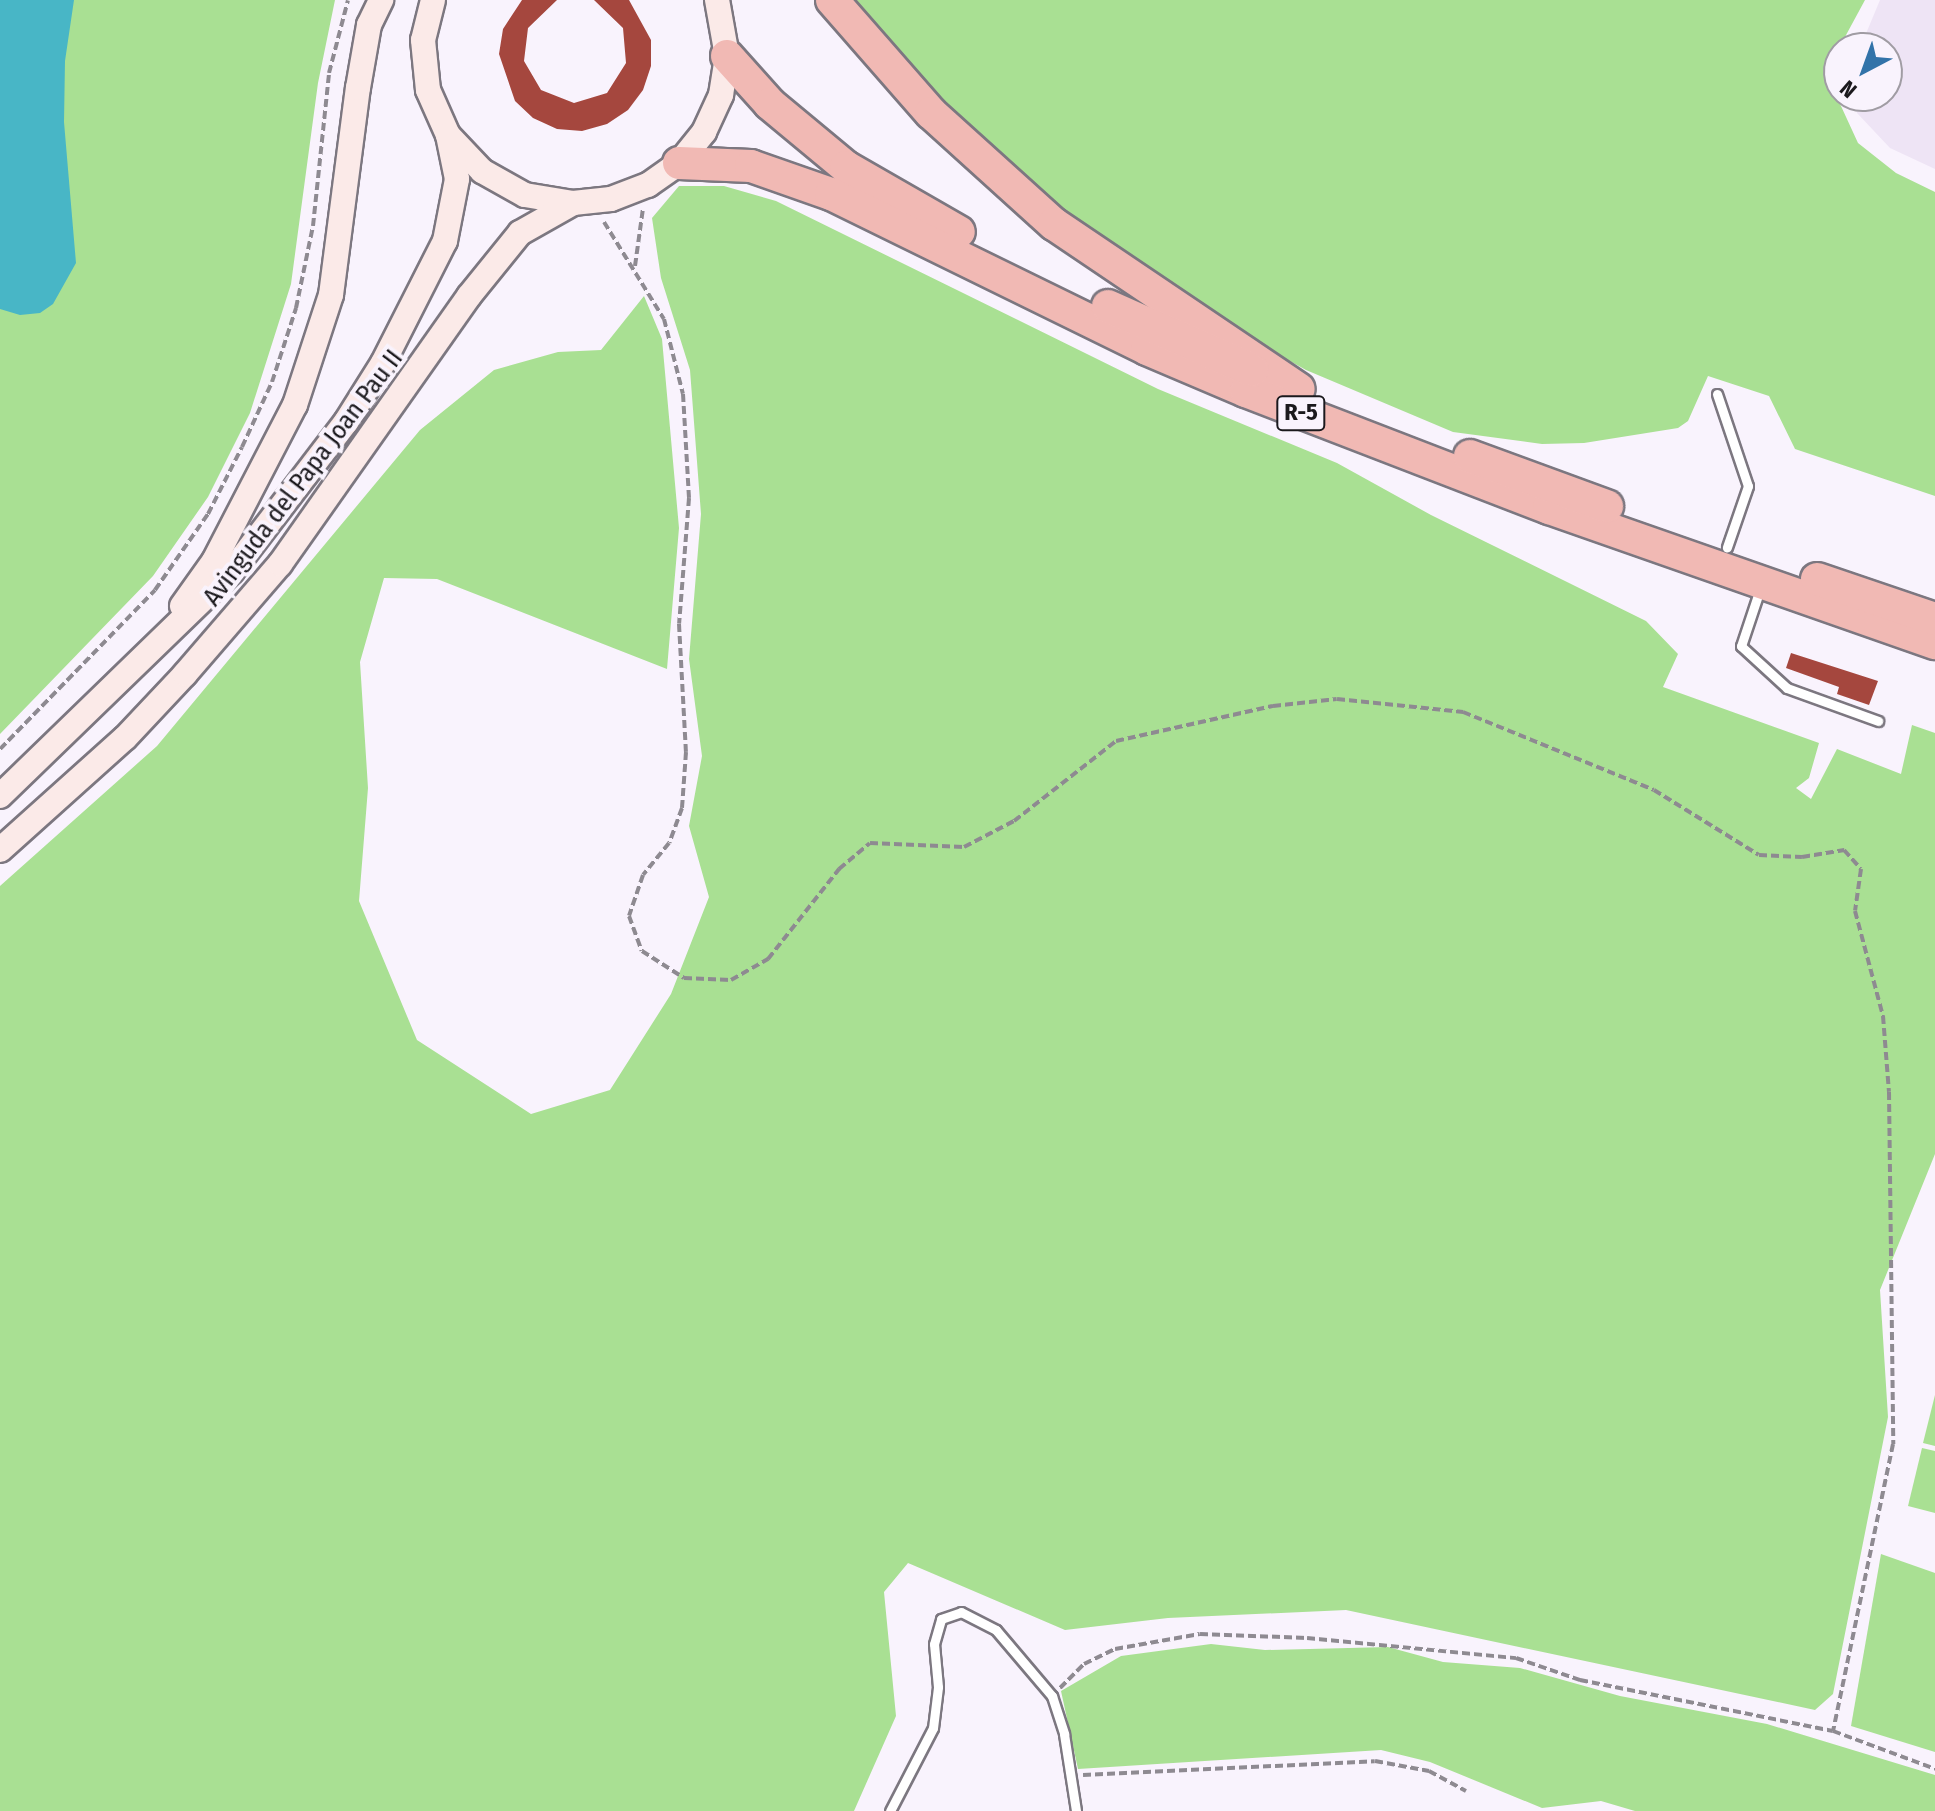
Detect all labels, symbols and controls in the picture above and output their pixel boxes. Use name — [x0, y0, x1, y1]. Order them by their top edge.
north arrow — [1823, 32, 1903, 112]
text: N — [1834, 74, 1862, 103]
street label: Avinguda del Papa Joan Pau II — [197, 344, 409, 612]
road number: R-5 — [1275, 393, 1327, 433]

